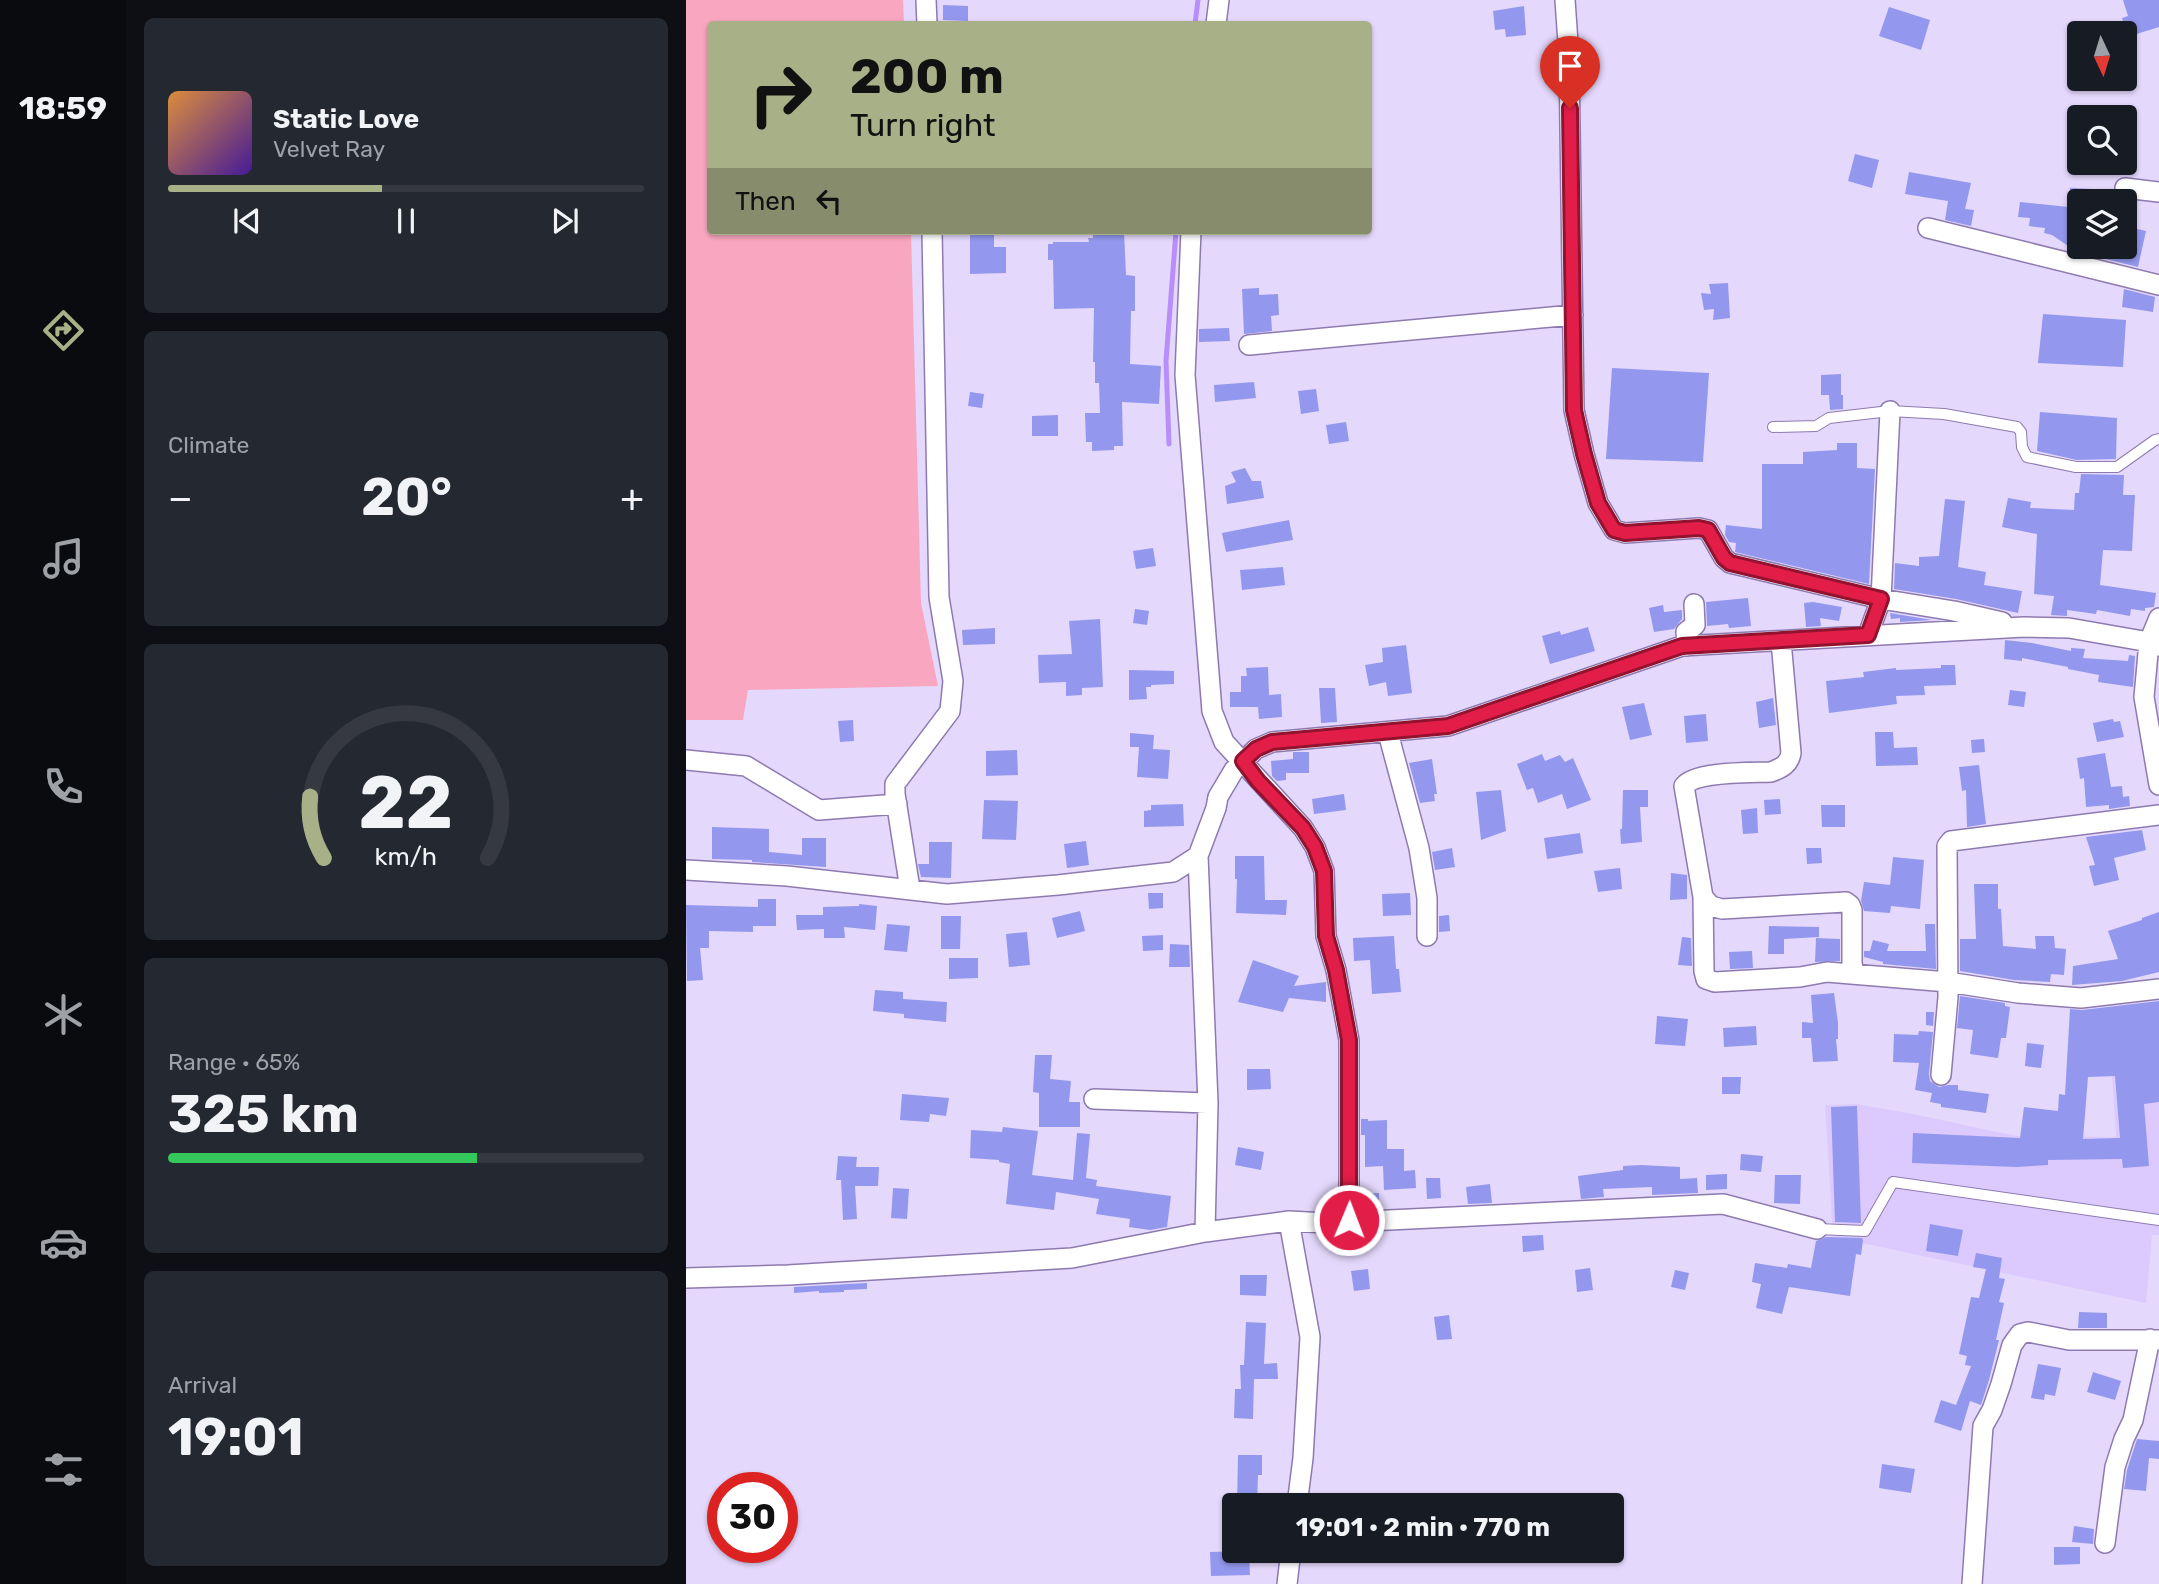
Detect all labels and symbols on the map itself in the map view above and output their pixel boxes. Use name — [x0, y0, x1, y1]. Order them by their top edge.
north arrow — [2067, 21, 2137, 91]
pin — [1540, 36, 1600, 108]
position arrow — [1312, 1183, 1386, 1257]
speed limit sign: 30 — [707, 1472, 798, 1563]

